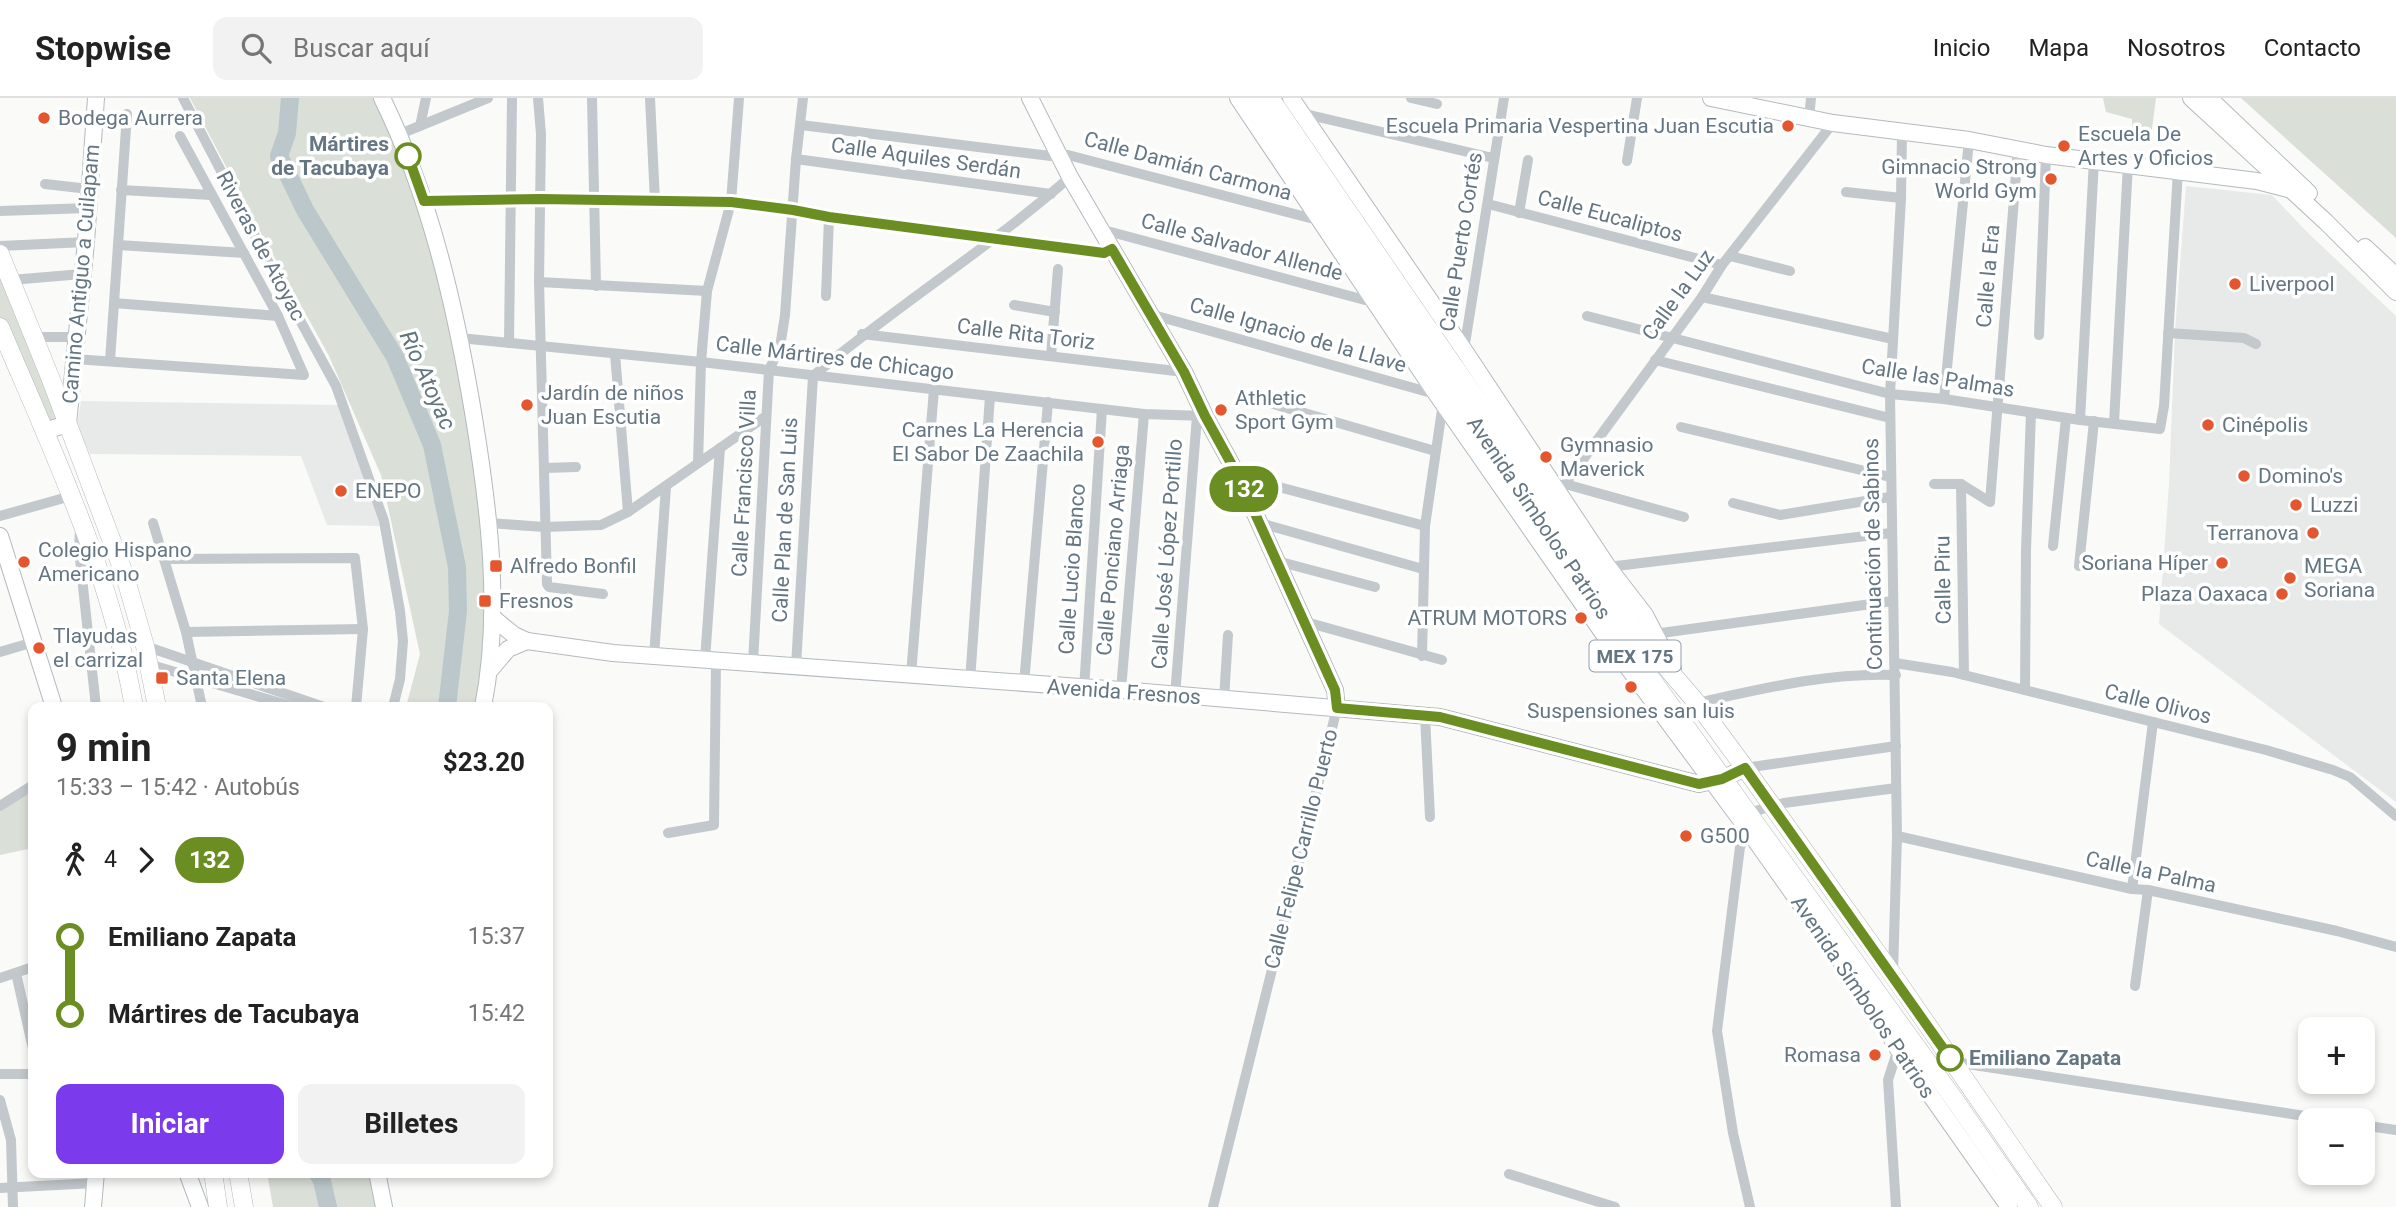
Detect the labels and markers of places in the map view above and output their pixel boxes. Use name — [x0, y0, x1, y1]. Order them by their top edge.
place label: Bodega Aurrera — [58, 106, 203, 130]
marker: Bodega Aurrera — [36, 110, 52, 126]
place label: Escuela Primaria Vespertina Juan Escutia — [1386, 114, 1774, 138]
marker: Escuela Primaria Vespertina Juan Escutia — [1780, 118, 1796, 134]
place label: Escuela De Artes y Oficios — [2078, 122, 2214, 170]
place label: Mártires de Tacubaya — [271, 132, 389, 180]
marker: Escuela De Artes y Oficios — [2056, 138, 2072, 154]
marker: Mártires de Tacubaya — [395, 143, 421, 169]
place label: Gimnacio Strong World Gym — [1881, 155, 2037, 203]
marker: Gimnacio Strong World Gym — [2043, 171, 2059, 187]
place label: Liverpool — [2249, 272, 2335, 296]
marker: Liverpool — [2227, 276, 2243, 292]
place label: Jardín de niños Juan Escutia — [541, 381, 684, 429]
place label: Athletic Sport Gym — [1235, 386, 1334, 434]
marker: Jardín de niños Juan Escutia — [519, 397, 535, 413]
marker: Athletic Sport Gym — [1213, 402, 1229, 418]
place label: Cinépolis — [2222, 413, 2308, 437]
marker: Cinépolis — [2200, 417, 2216, 433]
place label: Carnes La Herencia El Sabor De Zaachila — [892, 418, 1084, 466]
place label: Gymnasio Maverick — [1560, 433, 1654, 481]
marker: Carnes La Herencia El Sabor De Zaachila — [1090, 434, 1106, 450]
marker: Gymnasio Maverick — [1538, 449, 1554, 465]
place label: Domino's — [2258, 464, 2343, 488]
marker: Domino's — [2236, 468, 2252, 484]
place label: ENEPO — [355, 479, 422, 503]
marker: ENEPO — [333, 483, 349, 499]
place label: Luzzi — [2310, 493, 2358, 517]
marker: Luzzi — [2288, 497, 2304, 513]
place label: Terranova — [2206, 521, 2299, 545]
marker: Terranova — [2305, 525, 2321, 541]
place label: Colegio Hispano Americano — [38, 538, 192, 586]
place label: Soriana Híper — [2081, 551, 2208, 575]
marker: Colegio Hispano Americano — [16, 554, 32, 570]
place label: Alfredo Bonfil — [510, 554, 637, 578]
place label: MEGA Soriana — [2304, 554, 2375, 602]
marker: Soriana Híper — [2214, 555, 2230, 571]
marker: Alfredo Bonfil — [488, 558, 504, 574]
marker: MEGA Soriana — [2282, 570, 2298, 586]
place label: Plaza Oaxaca — [2141, 582, 2268, 606]
marker: Plaza Oaxaca — [2274, 586, 2290, 602]
place label: Fresnos — [499, 589, 574, 613]
marker: Fresnos — [477, 593, 493, 609]
place label: ATRUM MOTORS — [1407, 606, 1567, 630]
marker: ATRUM MOTORS — [1573, 610, 1589, 626]
place label: Tlayudas el carrizal — [53, 624, 143, 672]
marker: Tlayudas el carrizal — [31, 640, 47, 656]
place label: Santa Elena — [176, 666, 286, 690]
marker: Santa Elena — [154, 670, 170, 686]
marker: Suspensiones san luis — [1623, 679, 1639, 695]
place label: Suspensiones san luis — [1527, 699, 1735, 723]
place label: G500 — [1700, 824, 1750, 848]
marker: G500 — [1678, 828, 1694, 844]
place label: Romasa — [1784, 1043, 1861, 1067]
marker: Emiliano Zapata — [1937, 1045, 1963, 1071]
place label: Emiliano Zapata — [1969, 1046, 2121, 1070]
marker: Romasa — [1867, 1047, 1883, 1063]

